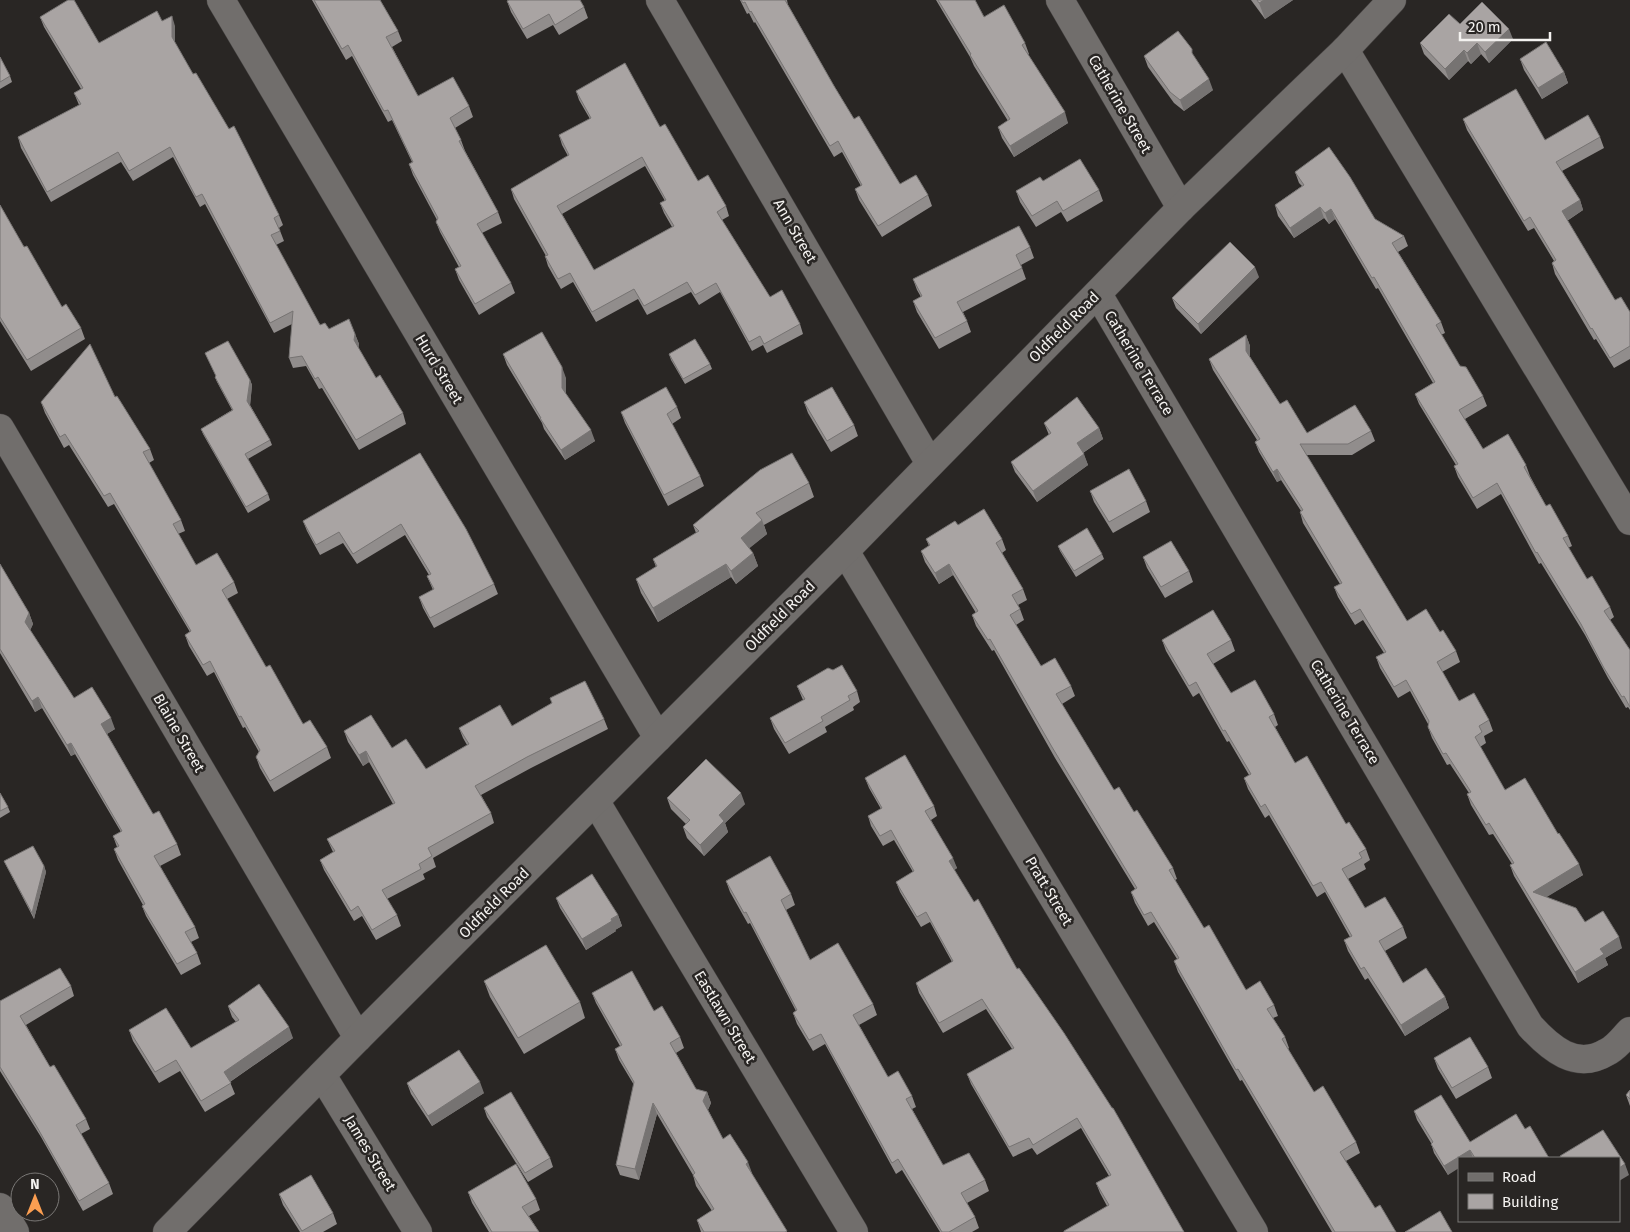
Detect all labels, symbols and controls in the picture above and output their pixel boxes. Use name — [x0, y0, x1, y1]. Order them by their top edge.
scale bar — [1460, 10, 1550, 42]
text: 20 m — [1468, 18, 1501, 36]
street label: Catherine Street — [1085, 52, 1156, 157]
street label: Ann Street — [769, 196, 821, 267]
street label: Oldfield Road — [1025, 288, 1103, 366]
street label: Catherine Terrace — [1101, 307, 1177, 419]
street label: Hurd Street — [411, 331, 467, 408]
street label: Oldfield Road — [741, 577, 819, 655]
street label: Catherine Terrace — [1307, 656, 1383, 768]
street label: Blaine Street — [149, 691, 209, 776]
street label: Pratt Street — [1021, 853, 1077, 929]
street label: Oldfield Road — [455, 864, 533, 942]
street label: Eastlawn Street — [690, 967, 760, 1067]
street label: James Street — [340, 1112, 400, 1195]
legend — [1458, 1157, 1620, 1222]
text: Road — [1502, 1168, 1537, 1186]
north arrow — [10, 1172, 60, 1222]
text: N — [30, 1176, 40, 1193]
text: Building — [1502, 1193, 1558, 1211]

